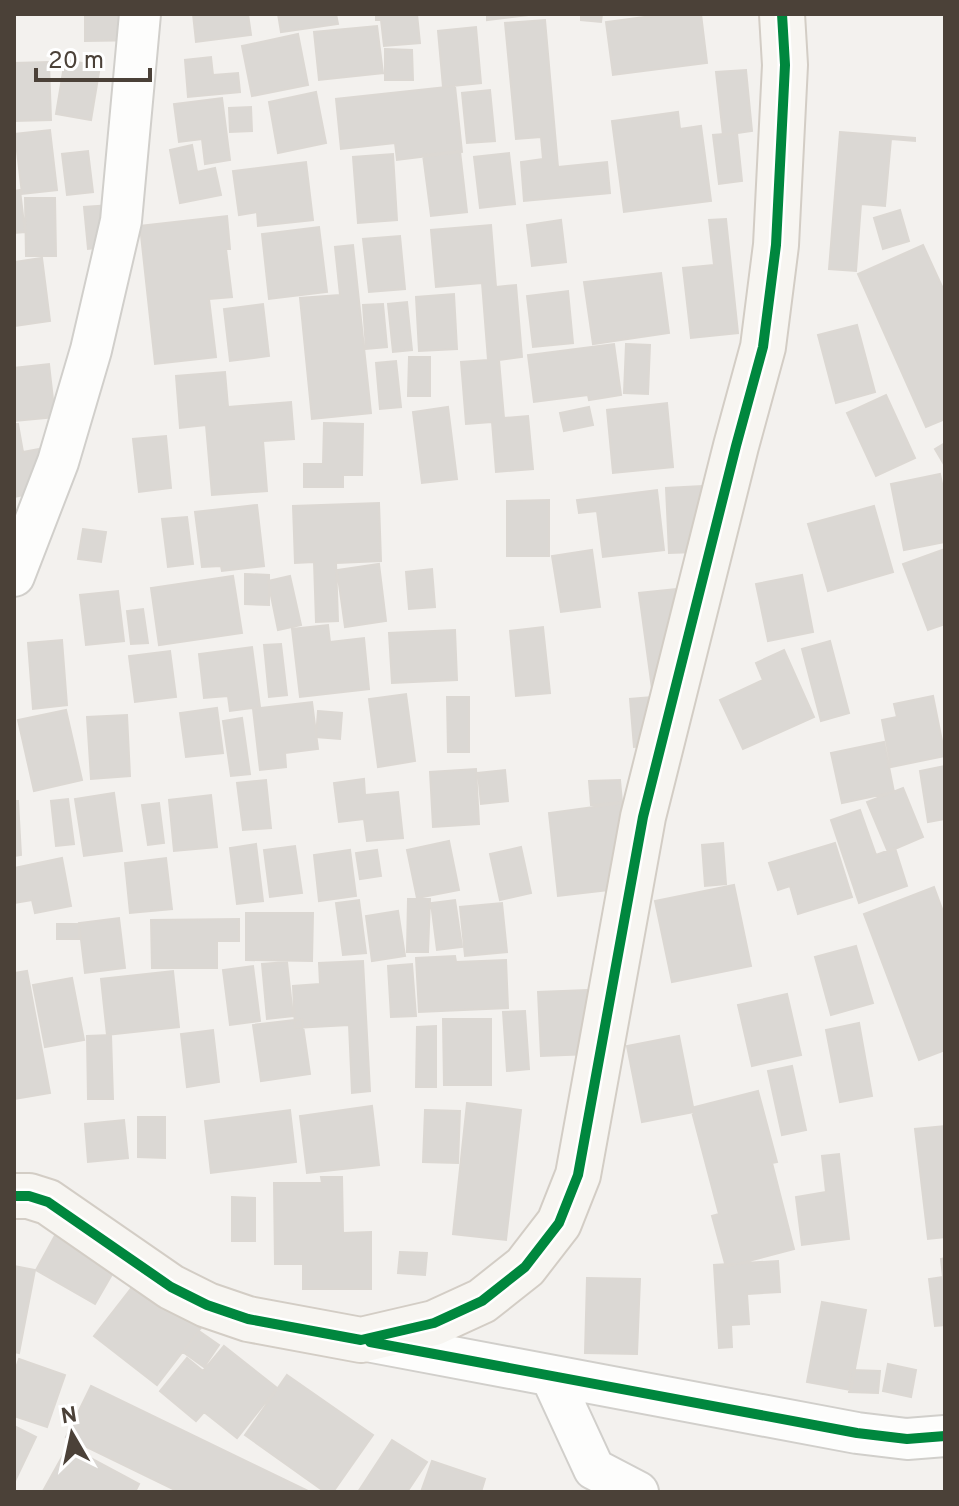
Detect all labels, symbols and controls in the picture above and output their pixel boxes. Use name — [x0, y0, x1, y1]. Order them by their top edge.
scale bar — [36, 32, 150, 82]
text: 20 m — [48, 47, 104, 77]
north arrow — [32, 1394, 112, 1474]
text: N — [59, 1402, 79, 1431]

